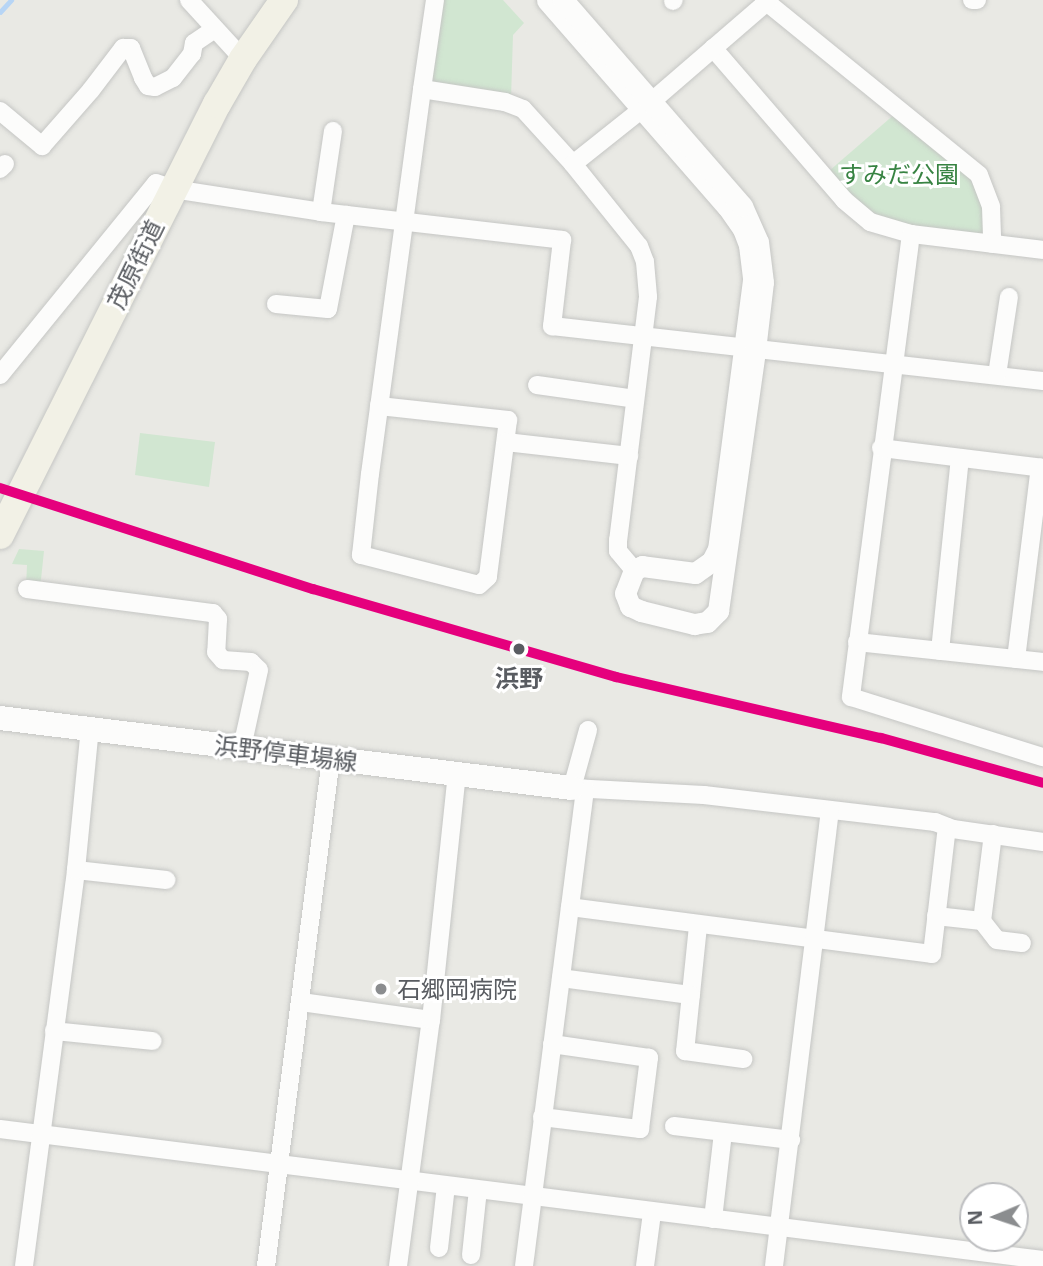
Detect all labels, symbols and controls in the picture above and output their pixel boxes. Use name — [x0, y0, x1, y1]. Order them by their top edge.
park label: すみだ公園 — [839, 160, 959, 188]
street label: 茂原街道 — [101, 215, 169, 313]
marker: 浜野 — [508, 638, 530, 660]
place label: 浜野 — [495, 664, 543, 692]
street label: 浜野停車場線 — [213, 730, 359, 776]
place label: 石郷岡病院 — [397, 975, 517, 1003]
marker: 石郷岡病院 — [371, 979, 391, 999]
north arrow — [959, 1182, 1029, 1252]
text: N — [962, 1209, 988, 1226]

